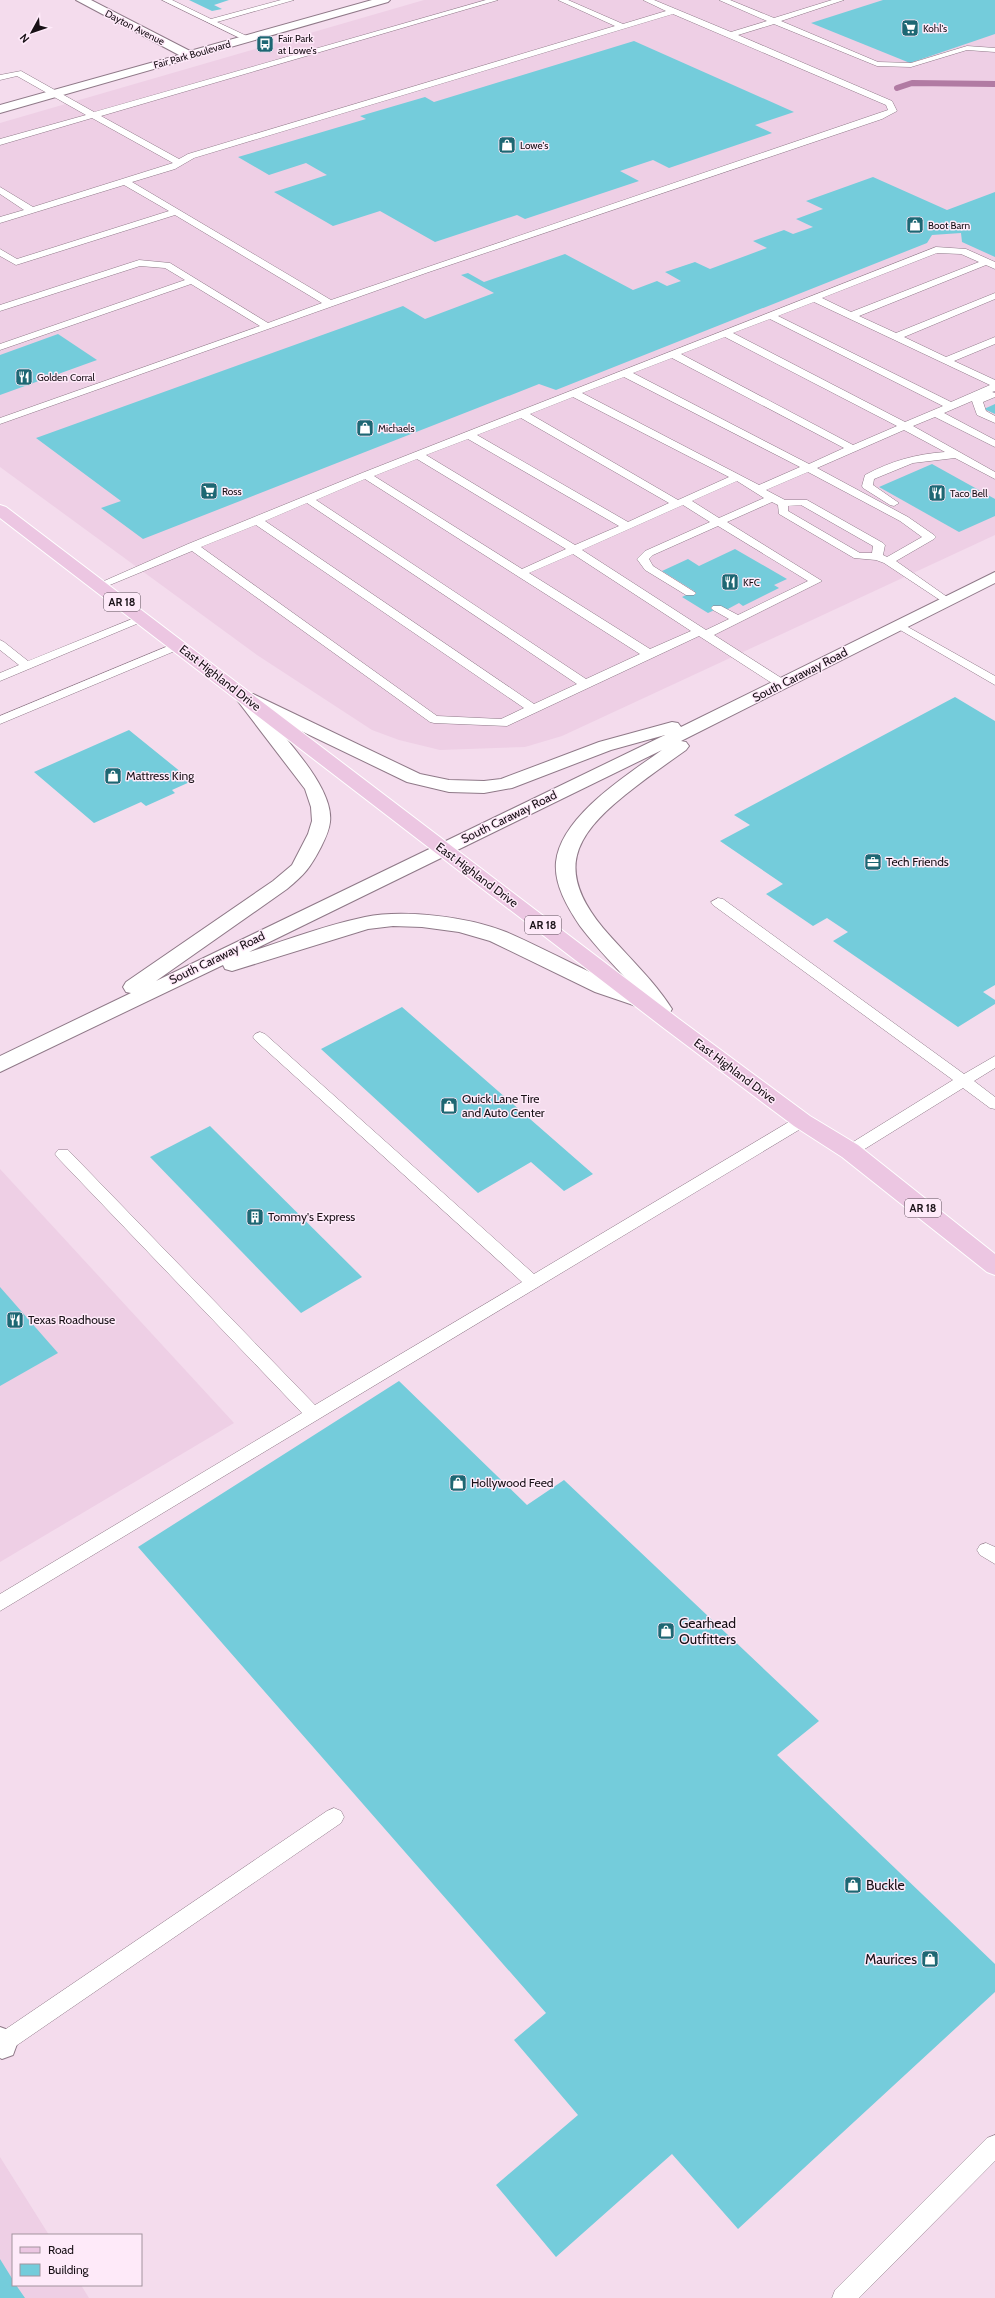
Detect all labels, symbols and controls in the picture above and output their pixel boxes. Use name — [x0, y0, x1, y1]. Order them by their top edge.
street label: Dayton Avenue — [103, 7, 167, 48]
north arrow — [12, 12, 52, 52]
supermarket icon: Kohl's — [900, 18, 920, 38]
place label: Kohl's — [923, 22, 947, 35]
text: N — [16, 31, 32, 46]
place label: Fair Park at Lowe's — [278, 32, 317, 57]
bus stop icon: Fair Park at Lowe's — [255, 34, 275, 54]
street label: Fair Park Boulevard — [152, 37, 232, 72]
shop icon: Lowe's — [497, 135, 517, 155]
place label: Lowe's — [520, 139, 548, 152]
shop icon: Boot Barn — [905, 215, 925, 235]
place label: Boot Barn — [928, 219, 970, 232]
restaurant icon: Golden Corral — [14, 367, 34, 387]
place label: Golden Corral — [37, 371, 96, 384]
shop icon: Michaels — [355, 418, 375, 438]
place label: Michaels — [378, 422, 415, 435]
supermarket icon: Ross — [199, 481, 219, 501]
restaurant icon: Taco Bell — [927, 483, 947, 503]
place label: Ross — [222, 485, 242, 498]
place label: Taco Bell — [950, 487, 988, 500]
restaurant icon: KFC — [720, 572, 740, 592]
place label: KFC — [743, 576, 760, 589]
road number: AR 18 — [104, 593, 140, 611]
street label: East Highland Drive — [177, 641, 264, 714]
street label: South Caraway Road — [750, 644, 850, 705]
shop icon: Mattress King — [103, 766, 123, 786]
place label: Mattress King — [126, 768, 195, 783]
street label: South Caraway Road — [458, 787, 559, 846]
street label: East Highland Drive — [433, 839, 521, 910]
office icon: Tech Friends — [863, 852, 883, 872]
place label: Tech Friends — [886, 854, 949, 869]
road number: AR 18 — [525, 916, 561, 934]
street label: South Caraway Road — [166, 928, 267, 987]
street label: East Highland Drive — [691, 1035, 779, 1106]
place label: Quick Lane Tire and Auto Center — [462, 1091, 545, 1120]
shop icon: Quick Lane Tire and Auto Center — [439, 1096, 459, 1116]
road number: AR 18 — [905, 1199, 941, 1217]
building icon: Tommy's Express — [245, 1207, 265, 1227]
place label: Tommy's Express — [268, 1209, 355, 1224]
restaurant icon: Texas Roadhouse — [5, 1310, 25, 1330]
place label: Texas Roadhouse — [28, 1312, 115, 1327]
shop icon: Hollywood Feed — [448, 1473, 468, 1493]
place label: Hollywood Feed — [471, 1475, 553, 1490]
place label: Gearhead Outfitters — [679, 1614, 736, 1648]
shop icon: Gearhead Outfitters — [656, 1621, 676, 1641]
shop icon: Buckle — [843, 1875, 863, 1895]
place label: Buckle — [866, 1876, 905, 1894]
shop icon: Maurices — [920, 1949, 940, 1969]
place label: Maurices — [865, 1950, 917, 1968]
legend — [12, 2234, 142, 2286]
text: Road — [48, 2242, 74, 2257]
text: Building — [48, 2262, 90, 2277]

